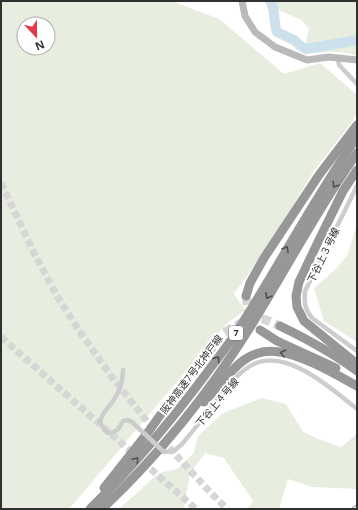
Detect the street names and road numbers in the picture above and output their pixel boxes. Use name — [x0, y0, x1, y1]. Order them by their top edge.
street label: 下谷上３号線 — [304, 225, 342, 285]
road number: 7 — [229, 326, 243, 340]
street label: 阪神高速7号北神戸線 — [157, 332, 225, 416]
street label: 下谷上４号線 — [192, 375, 242, 429]

